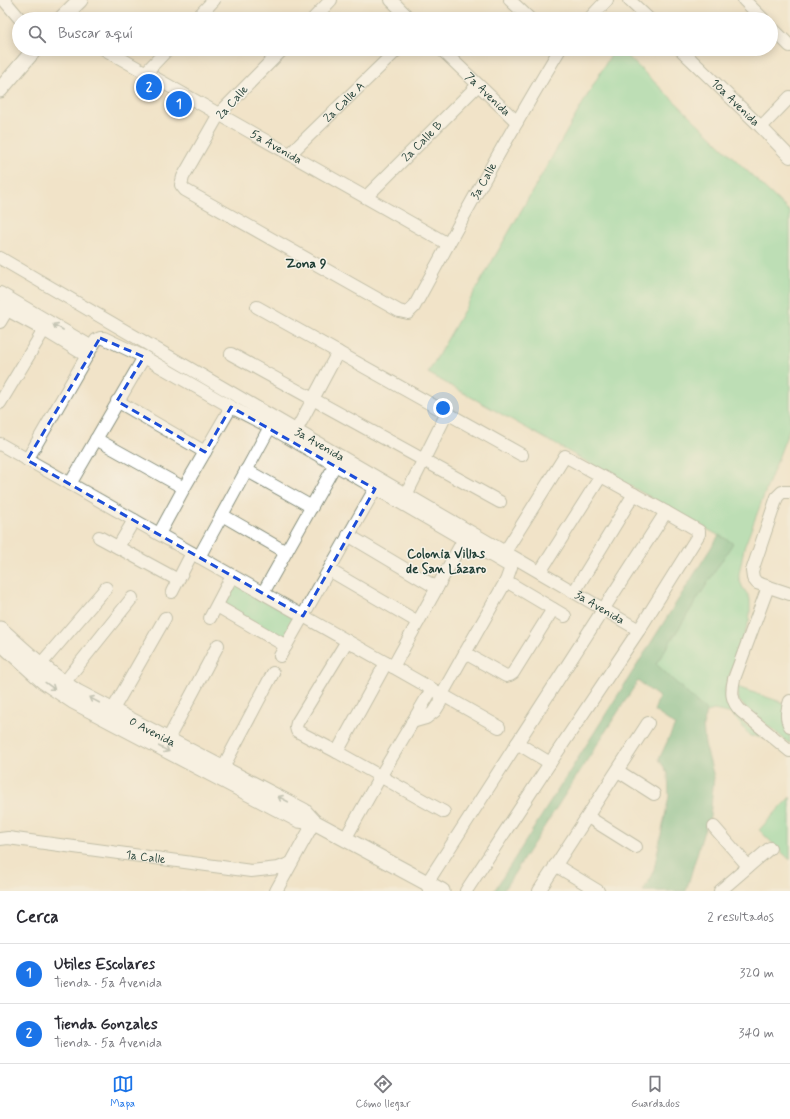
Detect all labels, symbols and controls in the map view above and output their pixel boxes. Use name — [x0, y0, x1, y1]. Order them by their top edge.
search box — [12, 12, 778, 56]
icon: search — [26, 23, 48, 45]
text: Buscar aquí — [58, 24, 133, 44]
street label: 7a Avenida — [461, 69, 513, 120]
pin: 2 — [136, 72, 162, 102]
street label: 10a Avenida — [707, 76, 763, 130]
street label: 2a Calle A — [320, 79, 369, 126]
street label: 2a Calle — [213, 82, 253, 123]
pin: 1 — [166, 89, 192, 119]
street label: 2a Calle B — [399, 118, 447, 166]
street label: 5a Avenida — [247, 127, 305, 169]
street label: 3a Calle — [468, 160, 501, 203]
district label: Zona 9 — [285, 255, 327, 273]
one-way arrow — [52, 323, 64, 331]
your location — [433, 398, 453, 418]
street label: 3a Avenida — [291, 424, 347, 466]
district label: Colonia Villas de San Lázaro — [406, 546, 487, 578]
street label: 3a Avenida — [571, 587, 627, 629]
one-way arrow — [44, 682, 55, 690]
one-way arrow — [88, 696, 100, 704]
street label: 0 Avenida — [126, 714, 178, 751]
one-way arrow — [157, 746, 169, 754]
one-way arrow — [277, 795, 289, 803]
street label: 1a Calle — [125, 847, 167, 868]
text: Cerca — [16, 906, 59, 928]
text: 2 resultados — [707, 909, 774, 926]
text: Utiles Escolares — [54, 955, 155, 975]
text: 1 — [26, 965, 32, 982]
text: 320 m — [740, 965, 774, 982]
text: Tienda · 5a Avenida — [54, 975, 162, 992]
text: Tienda Gonzales — [54, 1015, 158, 1035]
text: 2 — [26, 1025, 32, 1042]
text: 340 m — [739, 1025, 774, 1042]
text: Tienda · 5a Avenida — [54, 1035, 162, 1052]
tab: Mapa — [110, 1073, 135, 1111]
tab: Cómo llegar — [356, 1073, 411, 1111]
tab: Guardados — [631, 1073, 680, 1111]

